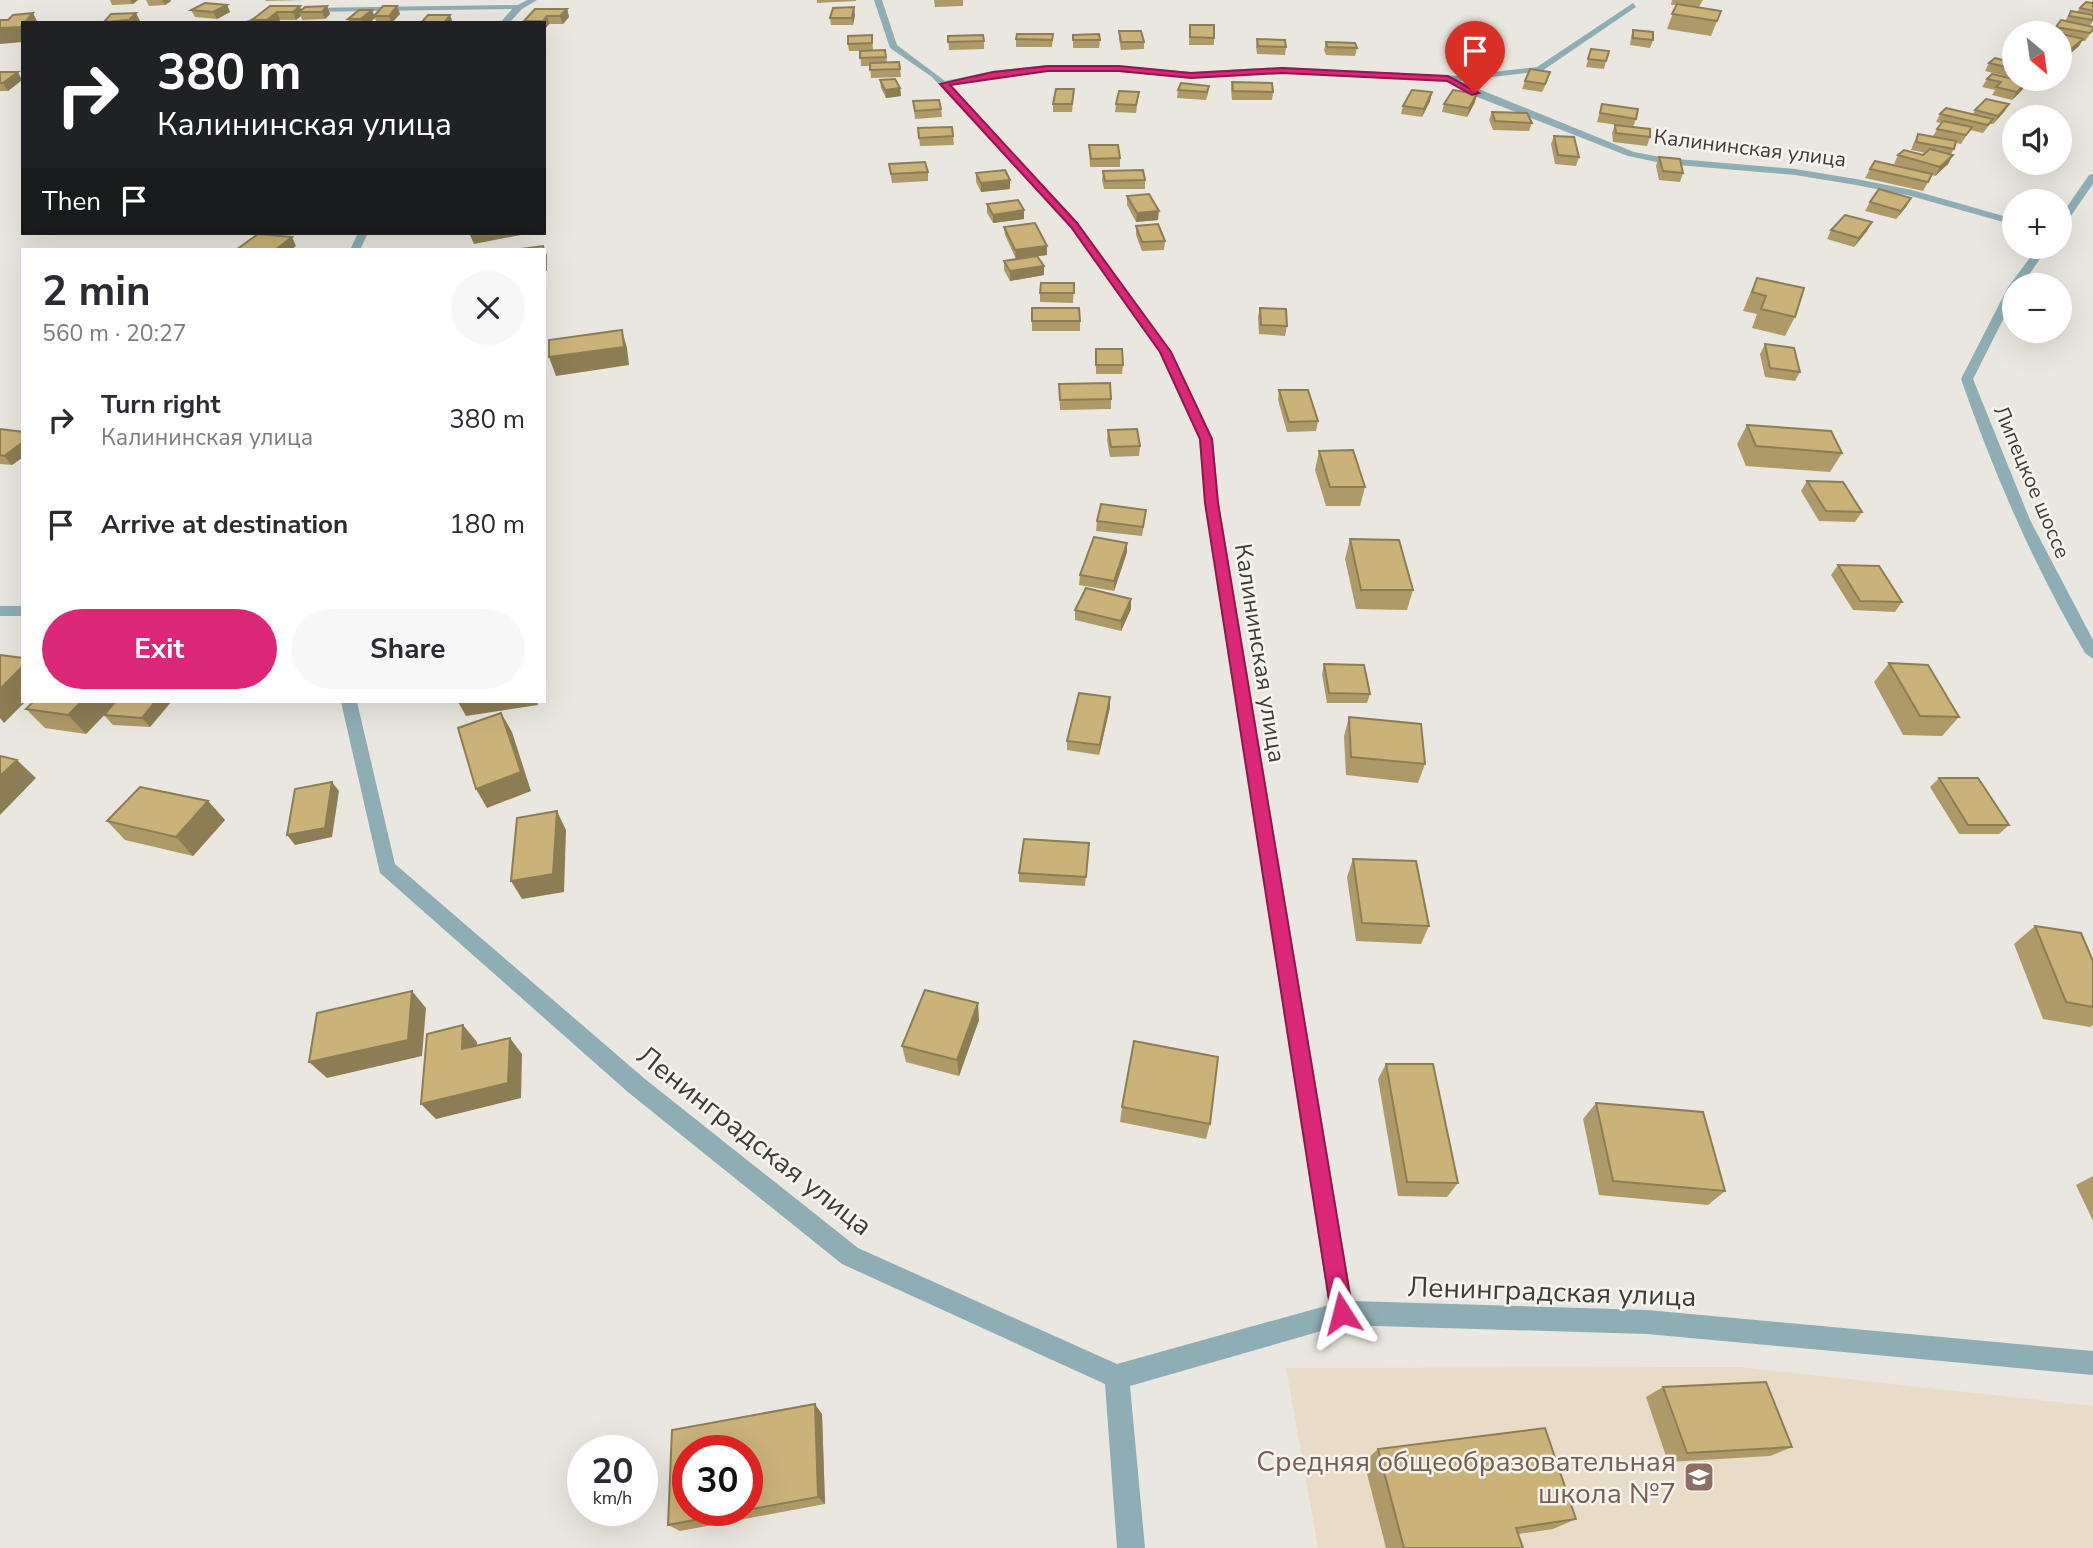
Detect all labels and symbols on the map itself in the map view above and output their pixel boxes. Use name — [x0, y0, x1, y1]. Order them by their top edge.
pin — [1445, 21, 1505, 93]
north arrow — [2002, 21, 2072, 91]
street label: Калининская улица — [1652, 122, 1848, 174]
street label: Липецкое шоссе — [1987, 401, 2077, 563]
street label: Калининская улица — [1227, 541, 1293, 765]
street label: Ленинградская улица — [629, 1037, 880, 1245]
street label: Ленинградская улица — [1407, 1268, 1697, 1316]
position arrow — [1305, 1276, 1379, 1350]
speed limit sign: 30 — [672, 1435, 763, 1526]
place label: Средняя общеобразовательная школа №7 — [1256, 1443, 1676, 1513]
school or university icon: Средняя общеобразовательная школа №7 — [1682, 1460, 1716, 1494]

